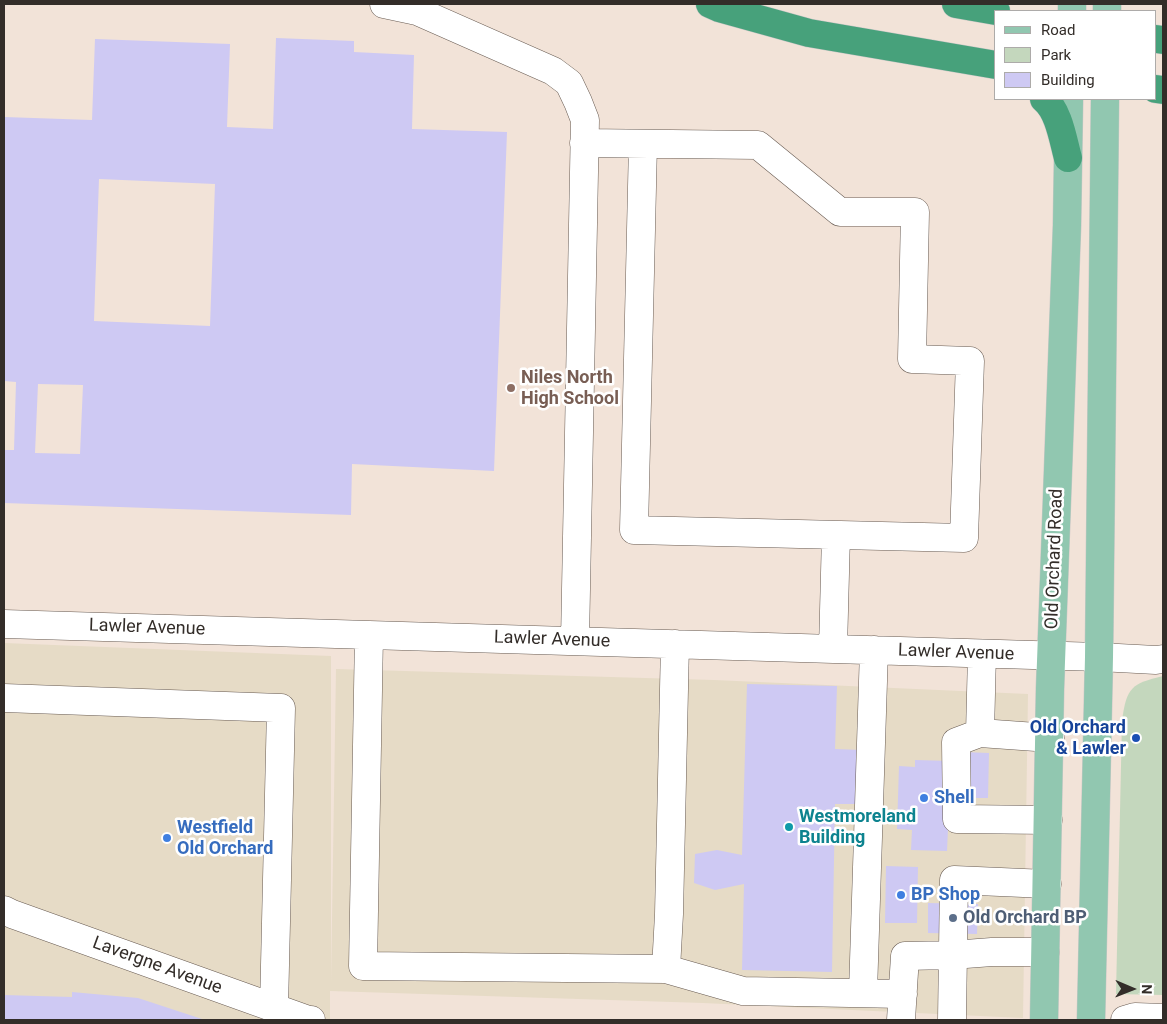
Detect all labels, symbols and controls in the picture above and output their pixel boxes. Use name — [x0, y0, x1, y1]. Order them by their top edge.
legend — [994, 10, 1157, 100]
text: Road — [1041, 21, 1075, 39]
text: Park — [1041, 46, 1071, 64]
text: Building — [1041, 71, 1095, 89]
place label: Niles North High School — [521, 367, 619, 409]
marker: Niles North High School — [505, 382, 517, 394]
street label: Old Orchard Road — [1042, 488, 1068, 630]
street label: Lawler Avenue — [88, 615, 206, 641]
street label: Lawler Avenue — [493, 627, 611, 653]
street label: Lawler Avenue — [897, 640, 1015, 666]
place label: Old Orchard & Lawler — [1030, 717, 1126, 760]
marker: Old Orchard & Lawler — [1130, 732, 1142, 744]
place label: Shell — [934, 787, 974, 809]
marker: Shell — [918, 792, 930, 804]
place label: Westmoreland Building — [799, 806, 916, 849]
place label: Westfield Old Orchard — [177, 817, 273, 860]
marker: Westmoreland Building — [783, 821, 795, 833]
marker: Westfield Old Orchard — [161, 832, 173, 844]
place label: BP Shop — [911, 884, 980, 906]
marker: BP Shop — [895, 889, 907, 901]
place label: Old Orchard BP — [963, 907, 1087, 929]
marker: Old Orchard BP — [947, 912, 959, 924]
street label: Lavergne Avenue — [89, 933, 225, 999]
north arrow — [1107, 964, 1157, 1014]
text: N — [1139, 984, 1155, 994]

